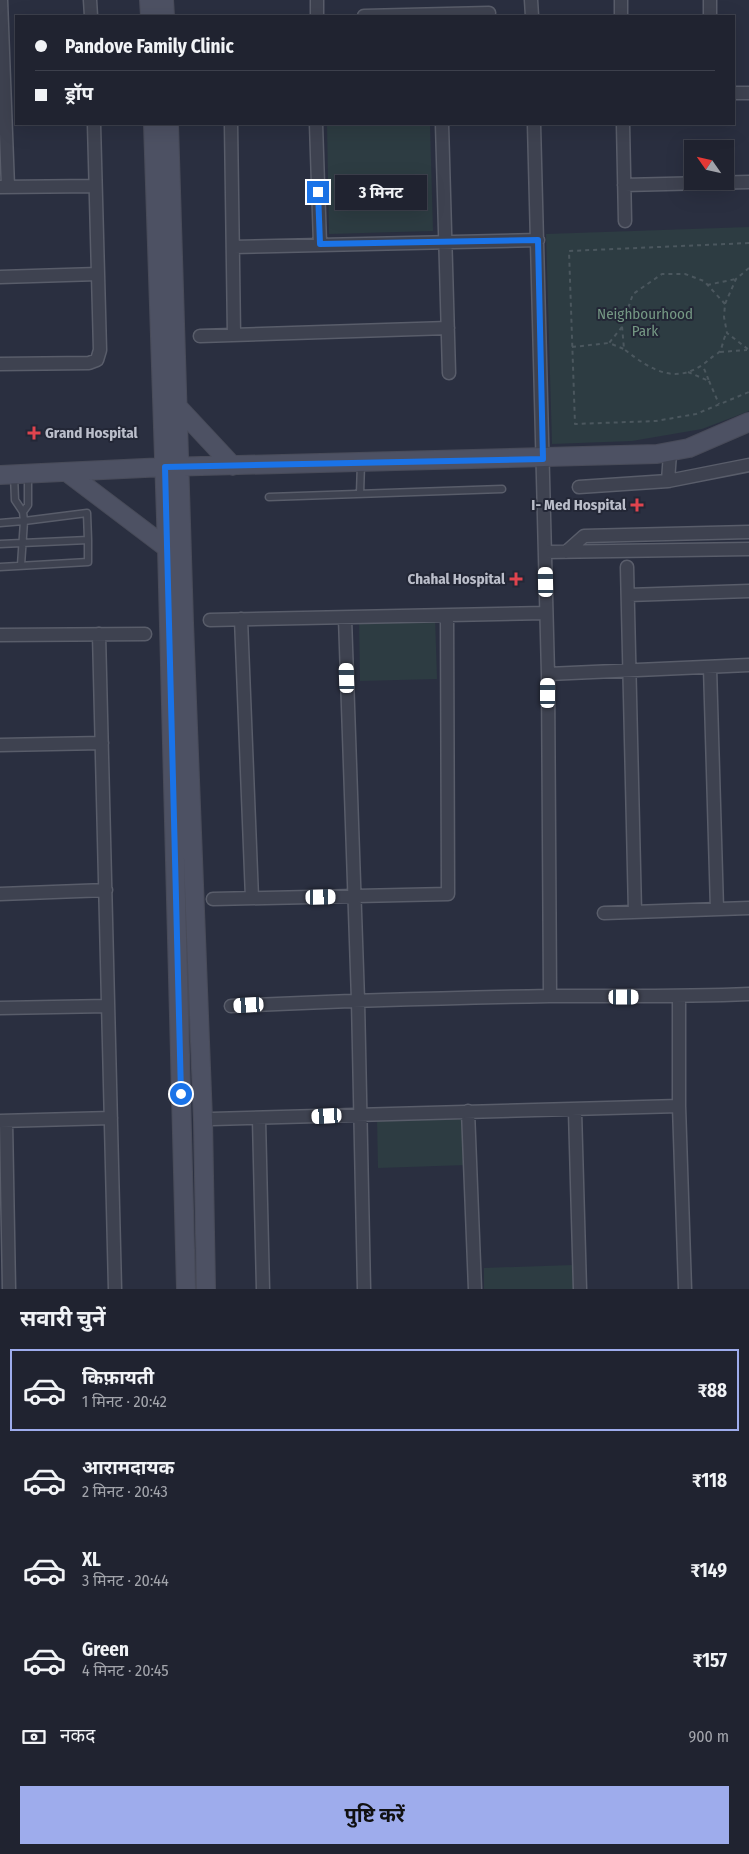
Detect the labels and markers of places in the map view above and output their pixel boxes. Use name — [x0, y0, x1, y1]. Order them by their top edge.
place label: Grand Hospital — [45, 424, 139, 442]
marker: Grand Hospital — [27, 426, 41, 440]
place label: I- Med Hospital — [531, 496, 627, 514]
marker: I- Med Hospital — [630, 498, 644, 512]
place label: Chahal Hospital — [407, 570, 506, 588]
marker: Chahal Hospital — [509, 572, 523, 586]

